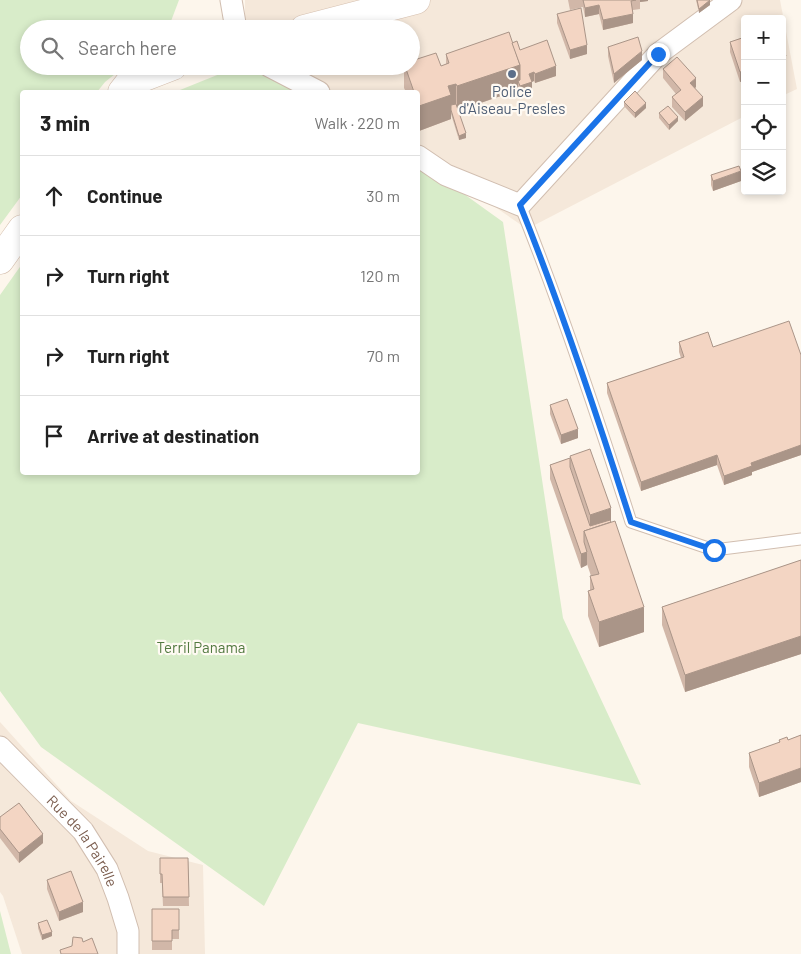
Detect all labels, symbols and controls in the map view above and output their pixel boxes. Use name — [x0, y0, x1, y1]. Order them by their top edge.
map controls — [741, 15, 786, 195]
button: + — [741, 15, 786, 60]
search box — [20, 20, 420, 75]
icon: search — [38, 34, 66, 62]
text: Search here — [78, 36, 177, 59]
route end — [647, 43, 670, 66]
button: − — [741, 60, 786, 105]
marker: Police d'Aiseau-Presles — [506, 68, 518, 80]
place label: Police d'Aiseau-Presles — [459, 82, 565, 117]
button: locate — [741, 105, 786, 150]
text: 3 min — [40, 110, 90, 135]
text: Walk · 220 m — [314, 113, 400, 132]
button: layers — [741, 150, 786, 195]
icon: ahead — [40, 182, 68, 210]
text: Continue — [87, 184, 163, 207]
text: 30 m — [366, 186, 400, 205]
icon: right — [40, 262, 68, 290]
text: Turn right — [87, 264, 169, 287]
text: 120 m — [360, 266, 400, 285]
icon: right — [40, 342, 68, 370]
text: Turn right — [87, 344, 169, 367]
text: 70 m — [367, 346, 400, 365]
icon: arrive — [40, 422, 68, 450]
text: Arrive at destination — [87, 424, 259, 447]
route start — [703, 539, 726, 562]
park label: Terril Panama — [157, 638, 246, 656]
street label: Rue de la Pairelle — [43, 791, 122, 889]

